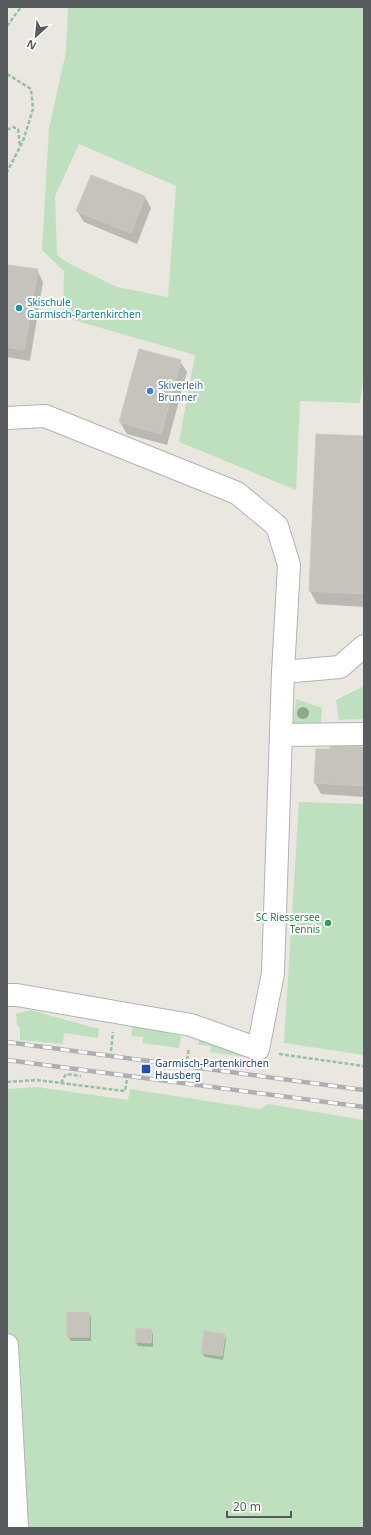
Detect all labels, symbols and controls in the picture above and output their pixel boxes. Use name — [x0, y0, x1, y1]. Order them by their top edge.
north arrow — [16, 16, 56, 56]
text: N — [24, 37, 39, 54]
place label: Skischule Garmisch-Partenkirchen — [27, 295, 141, 321]
marker: Skischule Garmisch-Partenkirchen — [14, 303, 24, 313]
place label: Skiverleih Brunner — [158, 378, 203, 404]
marker: Skiverleih Brunner — [145, 386, 155, 396]
place label: SC Riessersee Tennis — [256, 910, 320, 936]
marker: SC Riessersee Tennis — [323, 918, 333, 928]
place label: Garmisch-Partenkirchen Hausberg — [155, 1056, 269, 1082]
marker: Garmisch-Partenkirchen Hausberg — [140, 1063, 152, 1075]
scale bar — [227, 1493, 291, 1519]
text: 20 m — [233, 1498, 261, 1515]

